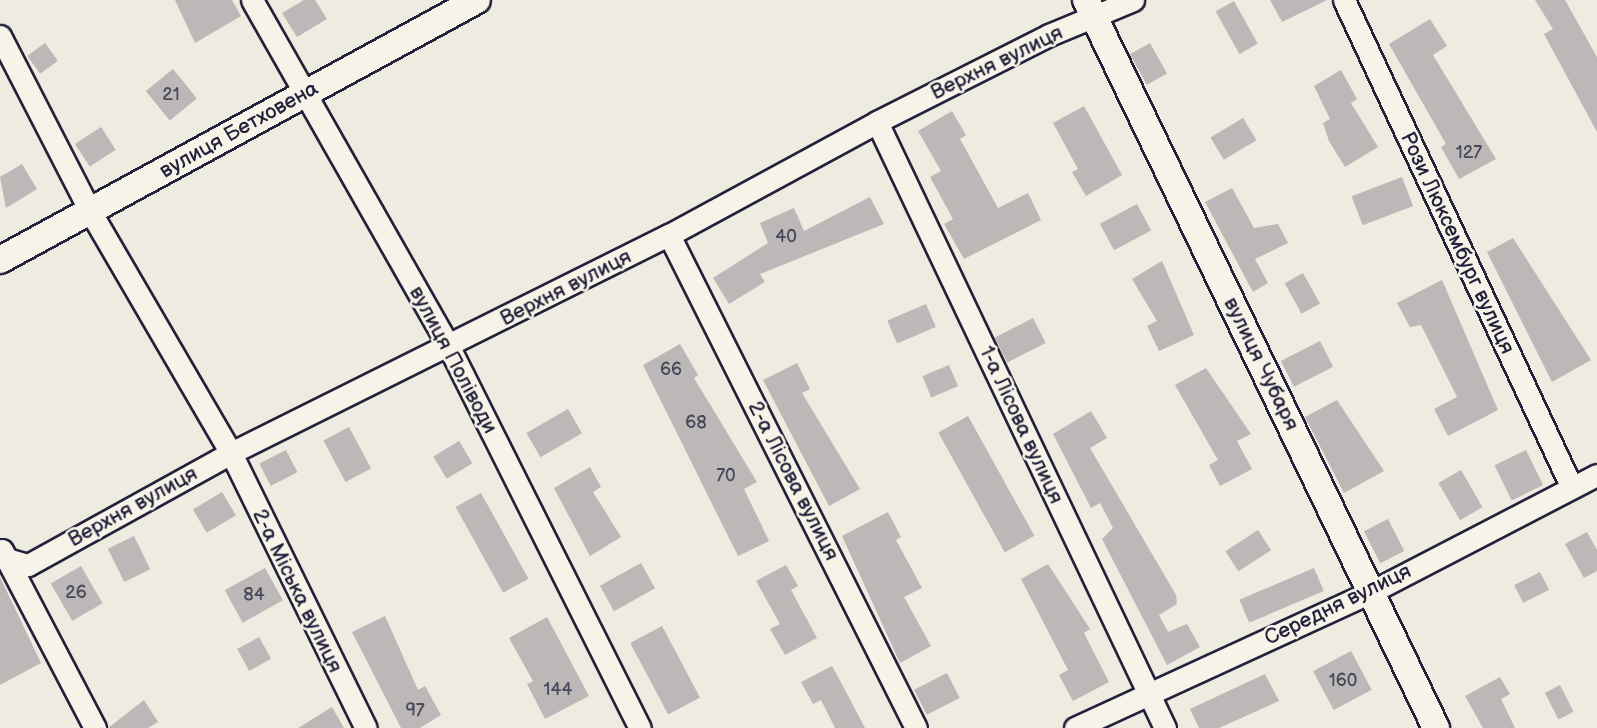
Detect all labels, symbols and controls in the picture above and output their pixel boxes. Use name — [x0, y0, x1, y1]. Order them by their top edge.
street label: Верхня вулиця — [927, 20, 1067, 106]
street label: вулиця Бетховена — [155, 76, 323, 184]
house number: 21 — [162, 84, 180, 106]
street label: Рози Люксембург вулиця — [1394, 128, 1520, 358]
house number: 127 — [1456, 142, 1482, 164]
house number: 40 — [775, 226, 797, 248]
street label: Верхня вулиця — [496, 244, 636, 332]
street label: вулиця Поліводи — [404, 282, 502, 438]
street label: вулиця Чубаря — [1218, 293, 1304, 435]
street label: 1-а Лісова вулиця — [973, 342, 1069, 508]
house number: 66 — [660, 359, 682, 381]
street label: 2-а Лісова вулиця — [742, 397, 844, 565]
house number: 68 — [685, 412, 707, 434]
street label: Верхня вулиця — [64, 461, 202, 553]
house number: 70 — [716, 465, 736, 487]
street label: 2-а Міська вулиця — [246, 505, 348, 677]
street label: Середня вулиця — [1261, 559, 1415, 651]
house number: 26 — [65, 582, 87, 604]
house number: 84 — [243, 584, 265, 606]
house number: 160 — [1329, 670, 1357, 692]
house number: 144 — [544, 679, 572, 701]
house number: 97 — [405, 700, 425, 722]

